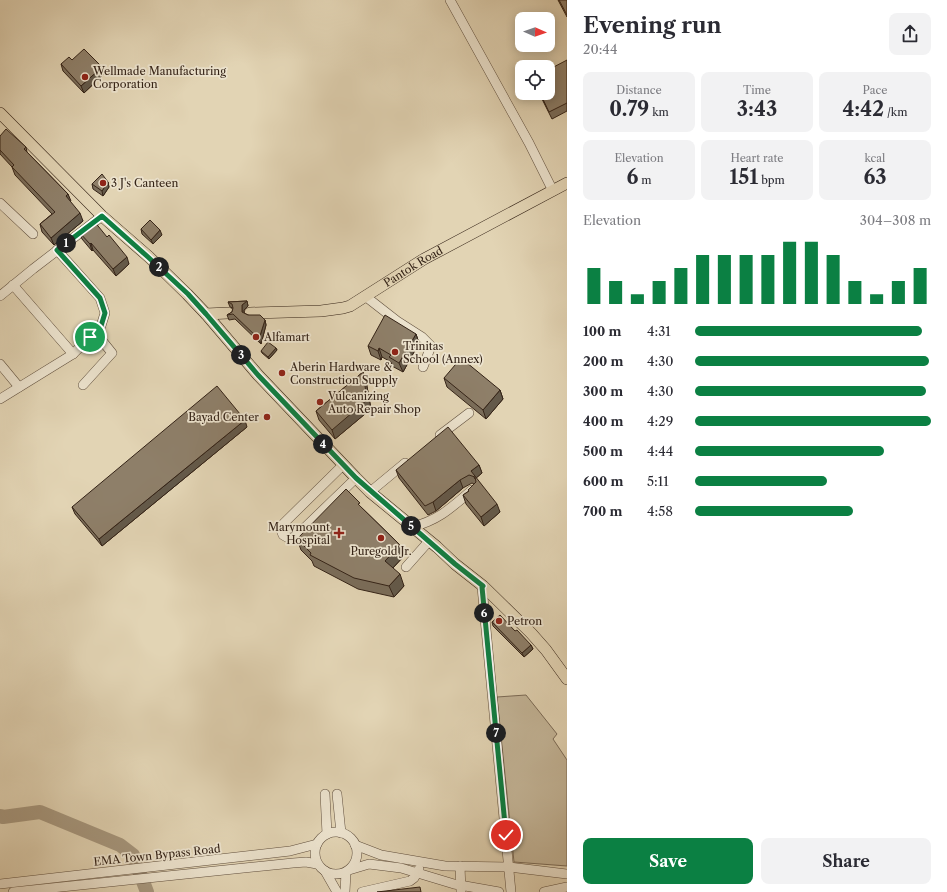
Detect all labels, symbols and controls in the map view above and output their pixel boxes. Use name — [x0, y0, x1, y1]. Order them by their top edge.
north arrow — [515, 12, 555, 52]
map controls — [515, 12, 555, 100]
text: Evening run — [583, 12, 722, 39]
button: share — [889, 13, 931, 55]
text: 20:44 — [583, 41, 617, 57]
button: locate — [515, 60, 555, 100]
place label: Wellmade Manufacturing Corporation — [92, 64, 226, 91]
marker: Wellmade Manufacturing Corporation — [80, 72, 90, 82]
text: Distance — [616, 83, 662, 97]
text: Time — [743, 83, 771, 97]
text: Pace — [863, 83, 887, 97]
text: 0.79 — [609, 97, 649, 121]
text: 3:43 — [737, 97, 777, 121]
text: 4:42 — [843, 97, 884, 121]
text: km — [649, 105, 669, 119]
text: /km — [884, 105, 907, 119]
text: Elevation — [614, 151, 664, 165]
text: Heart rate — [730, 151, 784, 165]
text: kcal — [865, 151, 885, 165]
text: 6 — [626, 165, 638, 189]
text: 151 — [729, 165, 758, 189]
text: 63 — [863, 165, 887, 189]
text: m — [638, 173, 652, 187]
text: bpm — [758, 173, 785, 187]
place label: 3 J's Canteen — [111, 176, 178, 190]
marker: 3 J's Canteen — [98, 178, 108, 188]
text: Elevation — [583, 212, 641, 228]
text: 304–308 m — [860, 212, 931, 228]
pin: 1 — [56, 233, 76, 253]
text: 1 — [64, 236, 68, 250]
street label: Pantok Road — [381, 243, 445, 290]
pin: 2 — [149, 257, 169, 277]
text: 2 — [156, 260, 162, 274]
pin — [73, 320, 107, 354]
text: 100 m — [583, 323, 622, 339]
text: 4:31 — [647, 323, 671, 339]
icon: arrive — [79, 326, 101, 348]
place label: Alfamart — [263, 330, 310, 344]
marker: Alfamart — [251, 332, 261, 342]
place label: Trinitas School (Annex) — [403, 339, 483, 366]
pin: 3 — [231, 345, 251, 365]
marker: Trinitas School (Annex) — [390, 347, 400, 357]
text: 3 — [238, 348, 244, 362]
text: 200 m — [583, 353, 623, 369]
text: 4:30 — [647, 353, 674, 369]
place label: Aberin Hardware & Construction Supply — [289, 360, 399, 387]
marker: Aberin Hardware & Construction Supply — [277, 368, 287, 378]
text: 300 m — [583, 383, 623, 399]
text: 4:30 — [647, 383, 674, 399]
place label: Vulcanizing Auto Repair Shop — [327, 389, 421, 416]
marker: Vulcanizing Auto Repair Shop — [315, 397, 325, 407]
place label: Bayad Center — [188, 410, 259, 424]
marker: Bayad Center — [262, 412, 272, 422]
text: 400 m — [583, 413, 623, 429]
text: 4:29 — [647, 413, 673, 429]
pin: 4 — [313, 434, 333, 454]
text: 4 — [320, 437, 326, 451]
text: 500 m — [583, 443, 623, 459]
text: 4:44 — [647, 443, 673, 459]
text: 600 m — [583, 473, 624, 489]
text: 5:11 — [647, 473, 669, 489]
text: 700 m — [583, 503, 623, 519]
text: 4:58 — [647, 503, 673, 519]
pin: 5 — [401, 516, 421, 536]
text: 5 — [408, 519, 414, 533]
place label: Marymount Hospital — [268, 520, 331, 547]
marker: Marymount Hospital — [333, 527, 345, 539]
marker: Puregold Jr. — [376, 533, 386, 543]
place label: Puregold Jr. — [350, 544, 412, 558]
pin: 6 — [474, 603, 494, 623]
text: 6 — [481, 606, 487, 620]
place label: Petron — [507, 614, 542, 628]
marker: Petron — [494, 616, 504, 626]
pin: 7 — [486, 723, 506, 743]
text: 7 — [493, 726, 499, 740]
pin — [489, 818, 523, 852]
icon: check — [495, 824, 517, 846]
button: Save — [583, 838, 753, 884]
button: Share — [761, 838, 931, 884]
street label: EMA Town Bypass Road — [93, 841, 221, 869]

